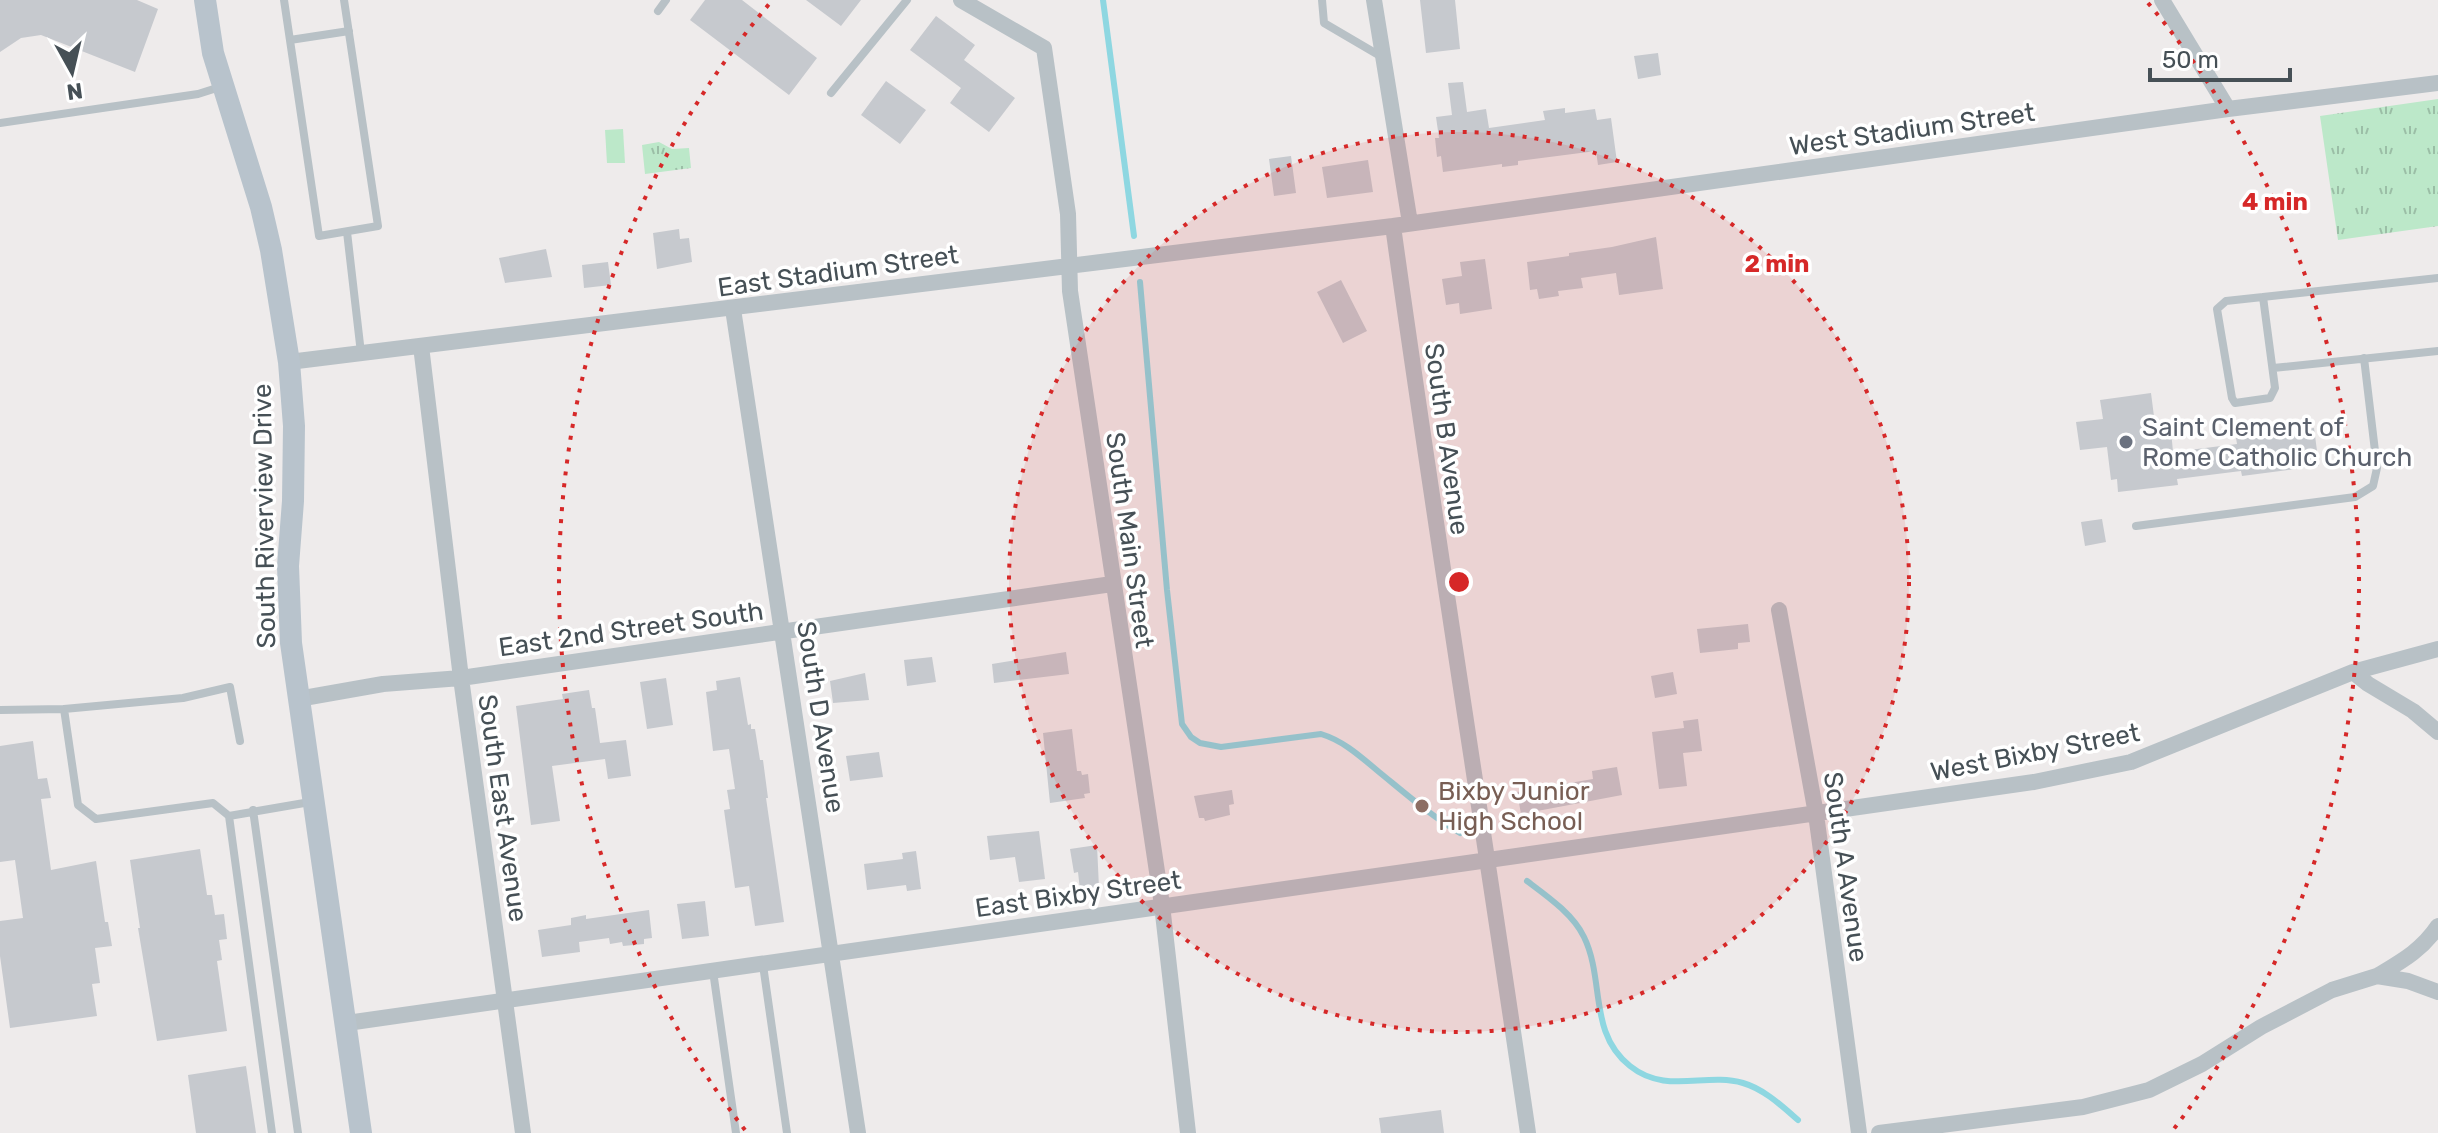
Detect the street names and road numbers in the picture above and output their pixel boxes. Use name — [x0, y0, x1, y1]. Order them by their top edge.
street label: West Stadium Street — [1787, 97, 2037, 162]
street label: East Stadium Street — [716, 239, 960, 304]
street label: South B Avenue — [1418, 341, 1475, 537]
street label: South Riverview Drive — [247, 383, 282, 649]
street label: South Main Street — [1099, 430, 1160, 650]
street label: East 2nd Street South — [497, 596, 765, 663]
street label: South D Avenue — [790, 619, 851, 815]
street label: South East Avenue — [471, 692, 534, 924]
street label: West Bixby Street — [1928, 717, 2142, 788]
street label: South A Avenue — [1817, 770, 1874, 964]
street label: East Bixby Street — [973, 865, 1183, 924]

